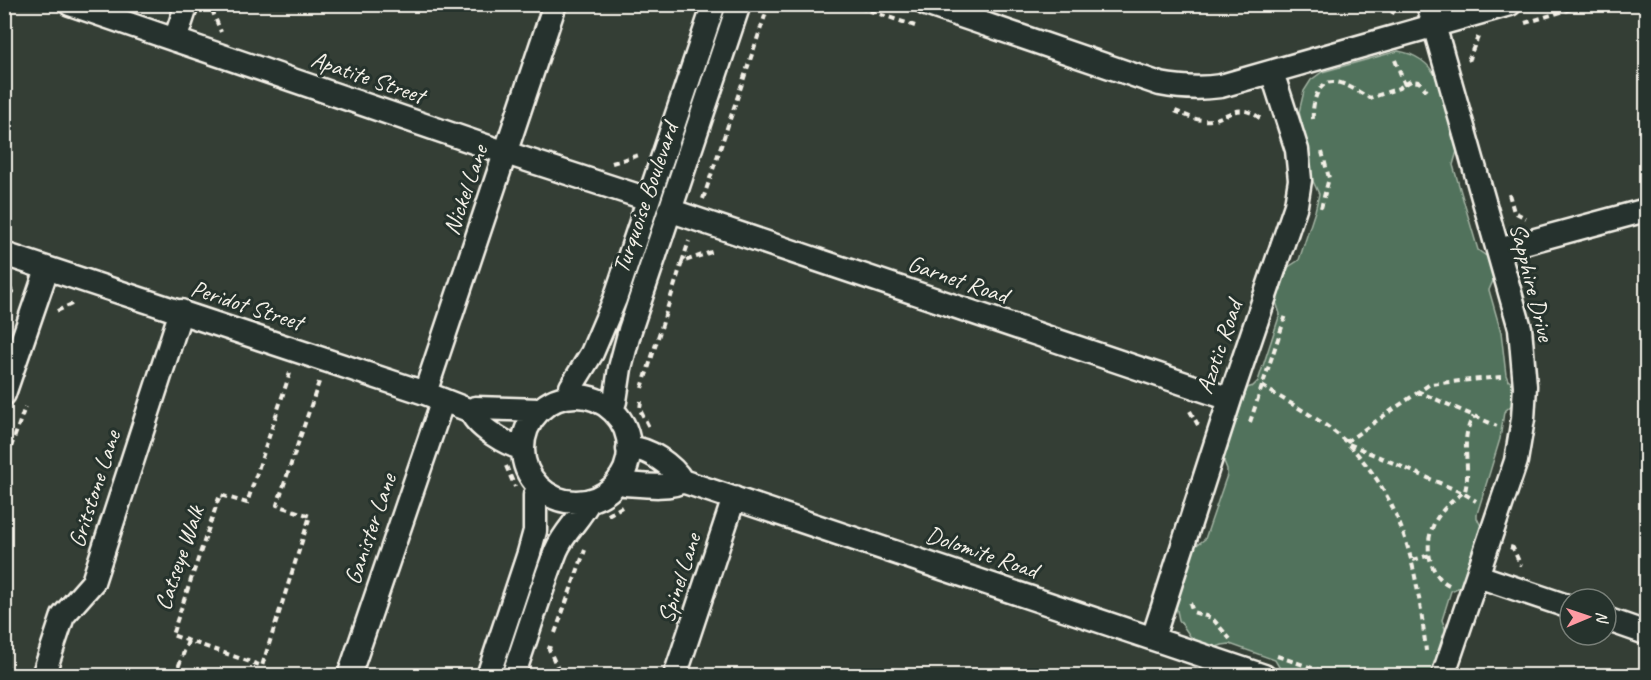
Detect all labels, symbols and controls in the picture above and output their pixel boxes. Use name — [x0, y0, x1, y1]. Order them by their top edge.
street label: Apatite Street — [307, 44, 431, 111]
street label: Turquoise Boulevard — [605, 116, 686, 277]
street label: Nickel Lane — [436, 139, 495, 239]
street label: Sapphire Drive — [1503, 220, 1562, 346]
street label: Garnet Road — [904, 248, 1016, 311]
street label: Peridot Street — [187, 273, 309, 338]
street label: Azotic Road — [1189, 293, 1250, 398]
street label: Gritstone Lane — [61, 425, 128, 551]
street label: Ganister Lane — [337, 468, 404, 588]
street label: Catseye Walk — [147, 500, 212, 614]
street label: Dolomite Road — [922, 519, 1045, 586]
street label: Spinel Lane — [650, 527, 708, 627]
north arrow — [1558, 587, 1618, 647]
text: N — [1592, 611, 1612, 625]

